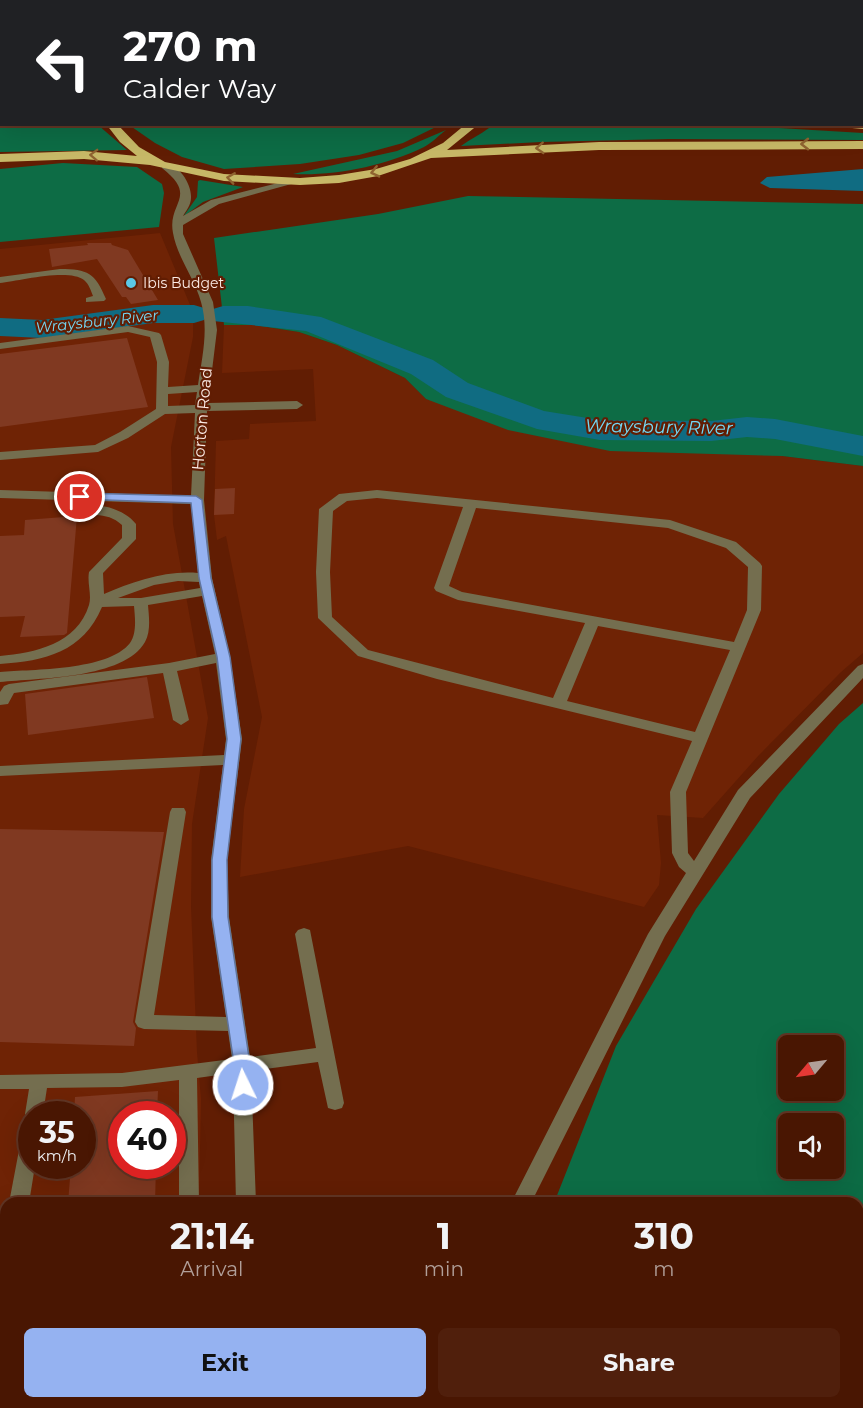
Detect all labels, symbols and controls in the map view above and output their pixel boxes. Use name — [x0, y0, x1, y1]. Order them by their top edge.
text: 270 m — [123, 20, 257, 72]
icon: left — [24, 24, 102, 102]
text: Calder Way — [123, 72, 276, 105]
one-way arrow — [800, 138, 809, 150]
one-way arrow — [536, 142, 545, 155]
one-way arrow — [89, 149, 98, 161]
one-way arrow — [370, 164, 380, 177]
one-way arrow — [227, 173, 236, 185]
place label: Ibis Budget — [143, 274, 224, 292]
marker: Ibis Budget — [124, 276, 138, 290]
water label: Wraysbury River — [35, 305, 160, 337]
street label: Horton Road — [188, 367, 216, 471]
water label: Wraysbury River — [585, 415, 734, 439]
pin — [54, 471, 105, 522]
icon: arrive — [63, 480, 96, 513]
north arrow — [778, 1035, 844, 1101]
map controls — [778, 1035, 844, 1179]
position arrow — [211, 1053, 275, 1117]
speed limit sign: 40 — [108, 1101, 186, 1179]
button: sound — [778, 1113, 844, 1179]
text: 35 — [39, 1114, 75, 1151]
text: km/h — [37, 1146, 77, 1165]
text: 21:14 — [170, 1214, 254, 1258]
text: 1 — [437, 1214, 451, 1258]
text: 310 — [634, 1214, 694, 1258]
text: Arrival — [180, 1257, 243, 1281]
text: min — [424, 1257, 464, 1281]
text: m — [653, 1257, 675, 1281]
button: Exit — [24, 1328, 426, 1397]
button: Share — [438, 1328, 840, 1397]

